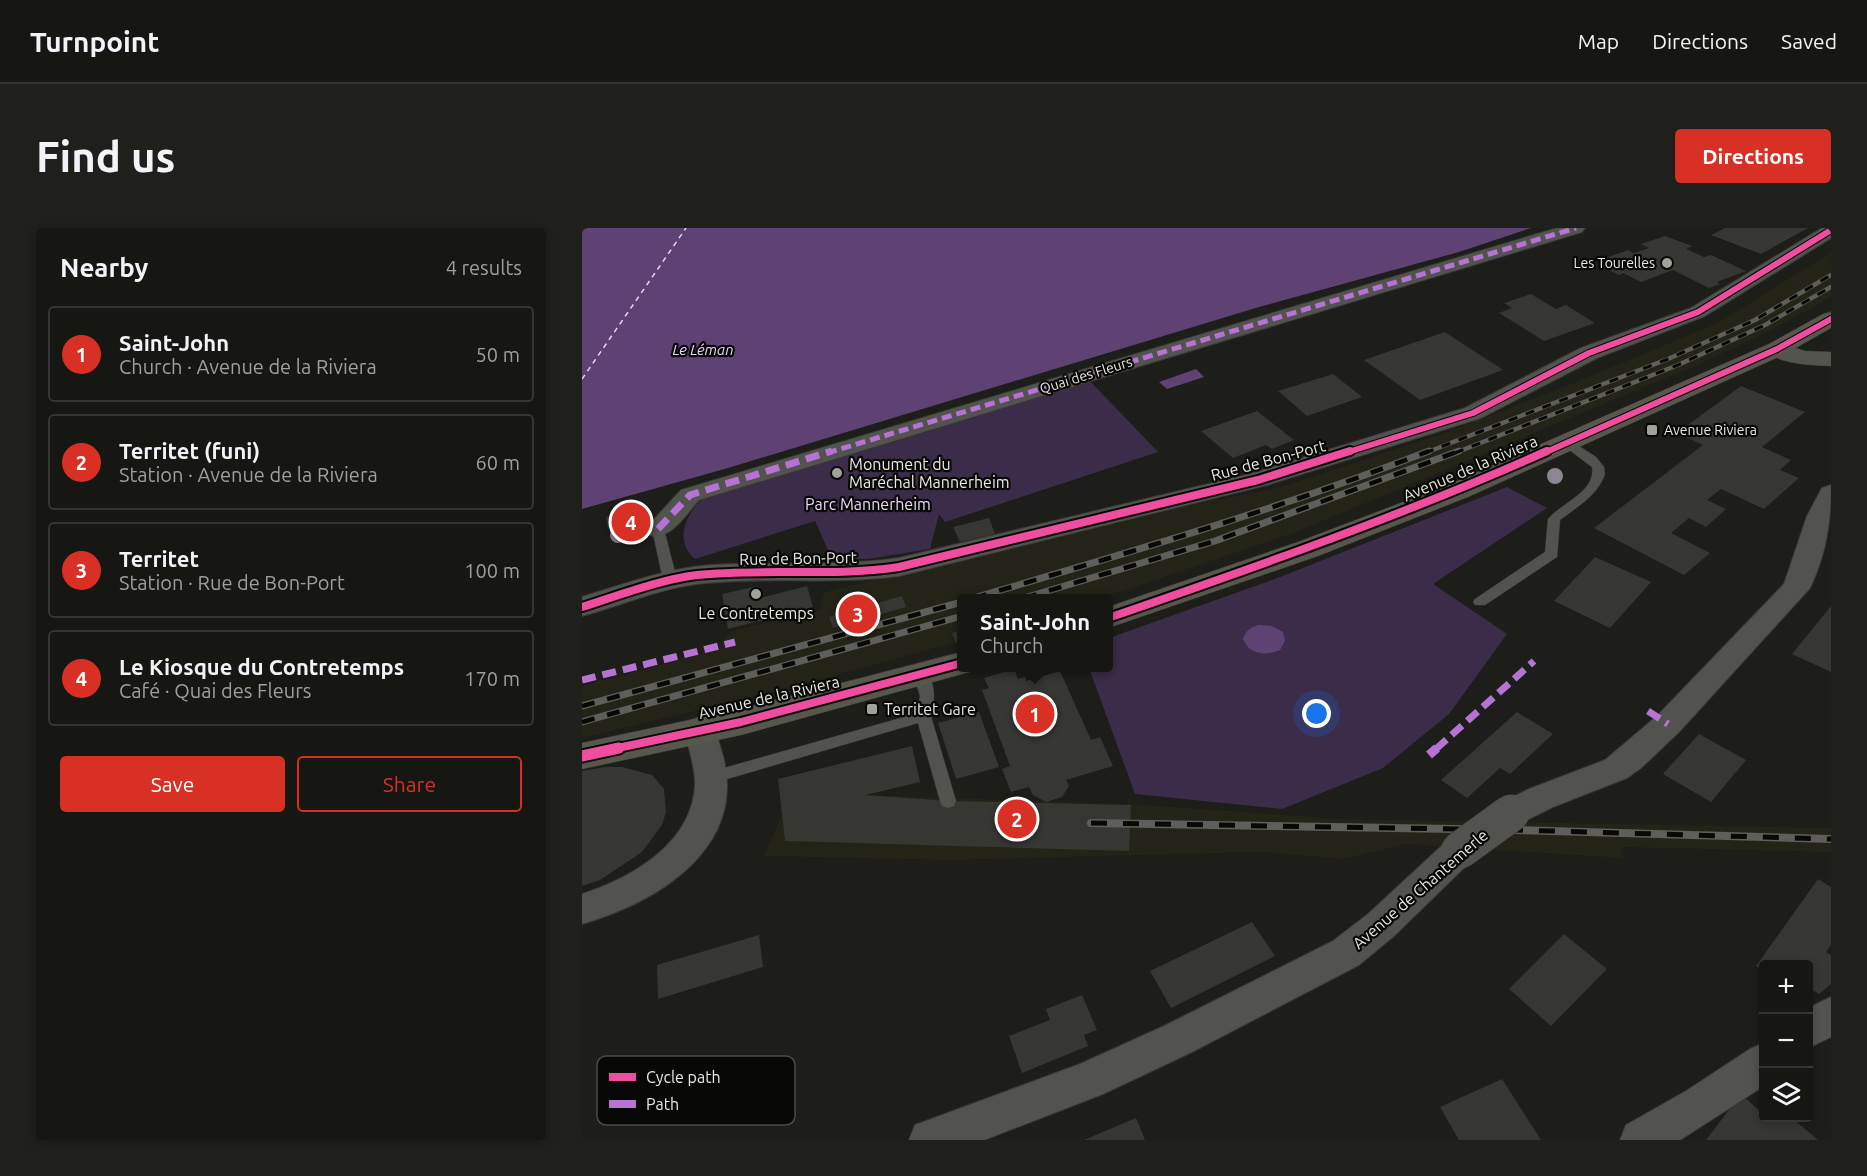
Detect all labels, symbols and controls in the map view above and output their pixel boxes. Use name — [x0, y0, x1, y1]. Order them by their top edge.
text: Turnpoint — [30, 26, 159, 57]
text: Map — [1578, 29, 1619, 53]
text: Directions — [1652, 29, 1748, 53]
text: Saved — [1781, 29, 1837, 53]
button: Directions — [1675, 129, 1831, 183]
text: Find us — [36, 133, 175, 180]
text: Nearby — [60, 253, 148, 282]
place label: Les Tourelles — [1573, 255, 1655, 271]
text: 4 results — [446, 256, 522, 279]
marker: Les Tourelles — [1660, 256, 1674, 270]
text: Saint-John — [119, 330, 229, 355]
water label: Le Léman — [672, 341, 734, 358]
text: 1 — [76, 343, 87, 366]
text: 50 m — [476, 343, 520, 366]
street label: Quai des Fleurs — [1038, 353, 1134, 397]
text: Church · Avenue de la Riviera — [119, 355, 377, 378]
place label: Avenue Riviera — [1664, 422, 1757, 438]
marker: Avenue Riviera — [1645, 423, 1659, 437]
street label: Avenue de la Riviera — [1400, 432, 1540, 504]
street label: Rue de Bon-Port — [1209, 436, 1328, 484]
text: Territet (funi) — [119, 438, 260, 463]
text: 2 — [76, 451, 87, 474]
text: 60 m — [476, 451, 520, 474]
place label: Monument du Maréchal Mannerheim — [849, 455, 1010, 491]
text: Station · Avenue de la Riviera — [119, 463, 378, 486]
marker: Monument du Maréchal Mannerheim — [830, 466, 844, 480]
park label: Parc Mannerheim — [805, 495, 931, 513]
pin: 4 — [611, 500, 650, 544]
text: Territet — [119, 546, 199, 571]
street label: Rue de Bon-Port — [739, 548, 858, 568]
text: 3 — [76, 559, 87, 582]
text: 100 m — [464, 559, 520, 582]
text: Station · Rue de Bon-Port — [119, 571, 345, 594]
marker: Le Contretemps — [749, 587, 763, 601]
pin: 3 — [838, 592, 878, 636]
popup — [957, 594, 1113, 672]
place label: Le Contretemps — [698, 604, 814, 622]
text: Saint-John — [980, 609, 1090, 634]
text: Church — [980, 634, 1043, 657]
text: Le Kiosque du Contretemps — [119, 654, 404, 679]
text: 4 — [76, 667, 87, 690]
text: 170 m — [464, 667, 520, 690]
street label: Avenue de la Riviera — [697, 672, 841, 722]
text: Café · Quai des Fleurs — [119, 679, 311, 702]
pin: 1 — [1016, 692, 1054, 736]
your location — [1302, 699, 1331, 728]
place label: Territet Gare — [884, 700, 976, 718]
marker: Territet Gare — [865, 702, 879, 716]
button: Save — [60, 756, 285, 812]
button: Share — [297, 756, 522, 812]
pin: 2 — [998, 796, 1036, 842]
street label: Avenue de Chantemerle — [1349, 826, 1491, 952]
map controls — [1759, 960, 1813, 1122]
button: + — [1759, 960, 1813, 1014]
button: − — [1759, 1014, 1813, 1068]
legend — [597, 1056, 795, 1125]
text: Cycle path — [646, 1068, 721, 1086]
button: layers — [1759, 1068, 1813, 1122]
text: Path — [646, 1095, 679, 1113]

